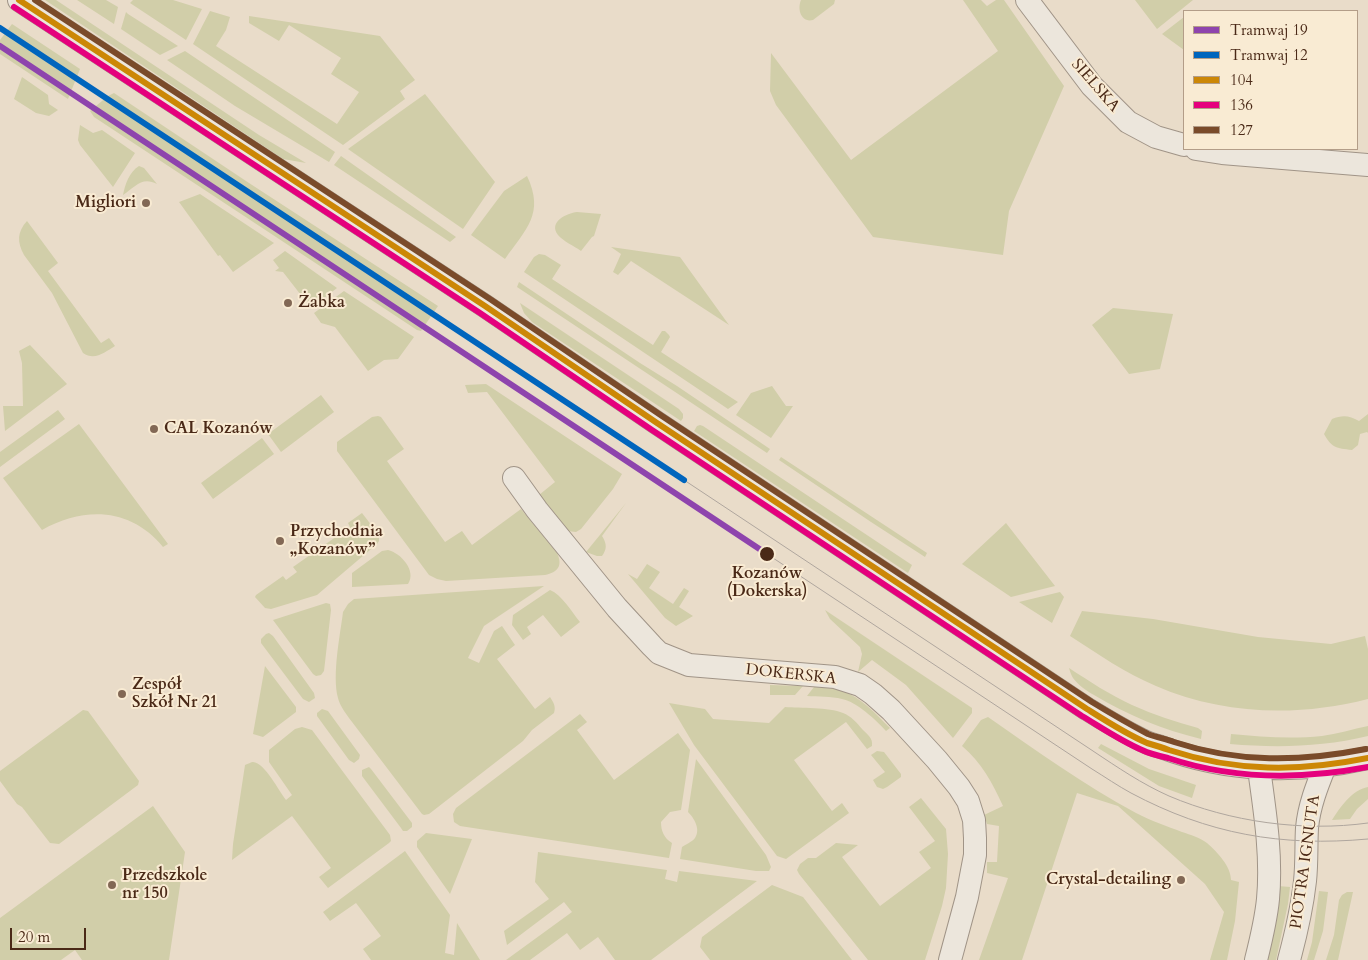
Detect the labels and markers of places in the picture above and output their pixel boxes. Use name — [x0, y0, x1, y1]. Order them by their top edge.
place label: Migliori — [75, 193, 136, 213]
marker: Migliori — [140, 197, 152, 209]
place label: Żabka — [298, 293, 345, 313]
marker: Żabka — [282, 297, 294, 309]
place label: CAL Kozanów — [164, 419, 273, 439]
marker: CAL Kozanów — [148, 423, 160, 435]
place label: Przychodnia „Kozanów” — [290, 522, 383, 560]
marker: Przychodnia „Kozanów” — [274, 535, 286, 547]
marker: Kozanów (Dokerska) — [758, 545, 776, 563]
place label: Kozanów (Dokerska) — [727, 564, 807, 602]
place label: Zespół Szkół Nr 21 — [132, 675, 218, 713]
marker: Zespół Szkół Nr 21 — [116, 688, 128, 700]
place label: Przedszkole nr 150 — [122, 866, 207, 904]
place label: Crystal-detailing — [1046, 870, 1171, 890]
marker: Crystal-detailing — [1175, 874, 1187, 886]
marker: Przedszkole nr 150 — [106, 879, 118, 891]

